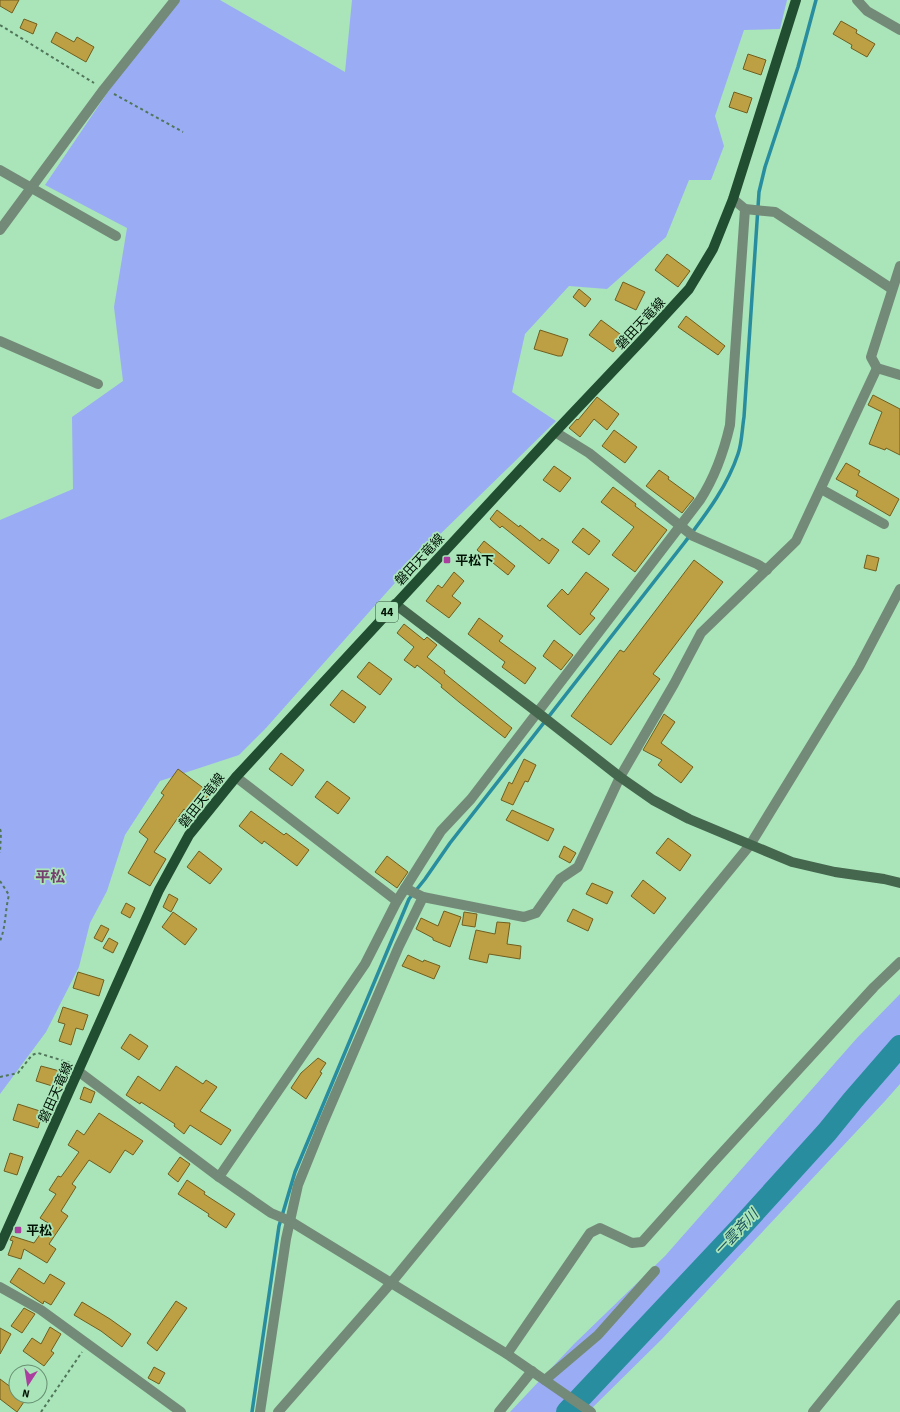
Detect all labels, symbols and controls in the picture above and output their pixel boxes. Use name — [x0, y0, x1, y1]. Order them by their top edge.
street label: 磐田天竜線 — [612, 294, 669, 354]
street label: 磐田天竜線 — [391, 530, 448, 590]
place label: 平松下 — [455, 552, 494, 570]
marker: 平松下 — [442, 555, 452, 565]
road number: 44 — [376, 602, 398, 622]
street label: 磐田天竜線 — [175, 769, 229, 832]
district label: 平松 — [35, 867, 65, 888]
street label: 磐田天竜線 — [34, 1059, 77, 1126]
water label: 一雲斉川 — [710, 1204, 765, 1260]
place label: 平松 — [26, 1222, 52, 1240]
marker: 平松 — [13, 1225, 23, 1235]
north arrow — [8, 1364, 48, 1404]
text: N — [21, 1385, 31, 1401]

